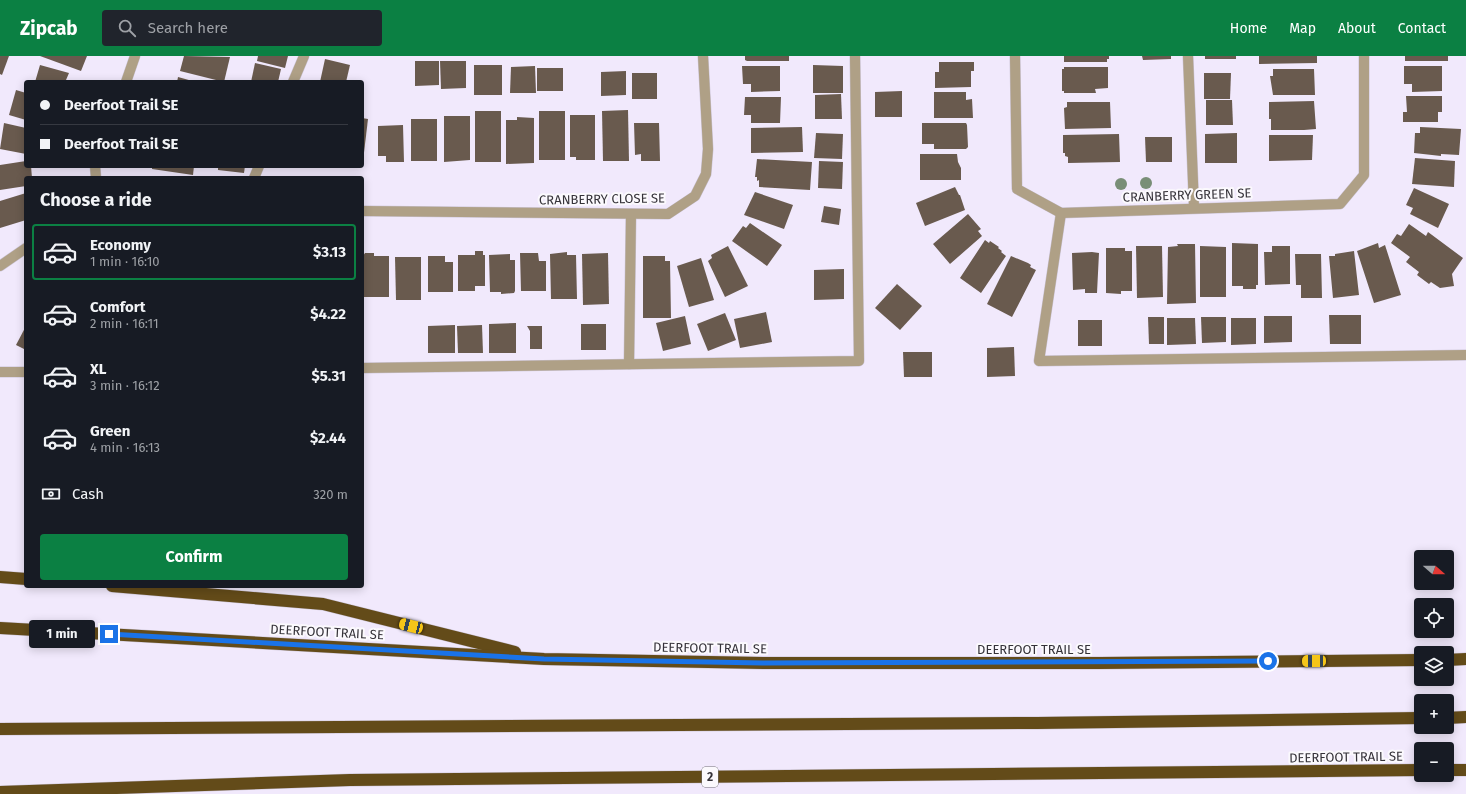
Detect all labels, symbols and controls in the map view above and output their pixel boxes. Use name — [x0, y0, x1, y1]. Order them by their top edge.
search box — [102, 10, 382, 46]
text: Zipcab — [20, 17, 78, 40]
icon: search — [116, 17, 138, 39]
text: Search here — [148, 19, 228, 37]
text: Home — [1230, 20, 1267, 37]
text: Map — [1289, 20, 1316, 37]
text: About — [1338, 20, 1376, 37]
text: Contact — [1398, 20, 1446, 37]
text: Deerfoot Trail SE — [64, 96, 178, 114]
text: Deerfoot Trail SE — [64, 135, 178, 153]
street label: CRANBERRY GREEN SE — [1122, 185, 1252, 205]
text: Choose a ride — [40, 189, 152, 211]
street label: CRANBERRY CLOSE SE — [539, 190, 665, 208]
icon: car — [42, 234, 78, 270]
text: Economy — [90, 236, 151, 254]
text: $3.13 — [313, 243, 346, 261]
text: 1 min · 16:10 — [90, 254, 160, 269]
icon: car — [42, 296, 78, 332]
text: Comfort — [90, 298, 146, 316]
text: $4.22 — [310, 305, 346, 323]
text: 2 min · 16:11 — [90, 316, 159, 331]
icon: car — [42, 358, 78, 394]
text: XL — [90, 360, 106, 378]
text: $5.31 — [311, 367, 346, 385]
text: 3 min · 16:12 — [90, 378, 160, 393]
icon: car — [42, 420, 78, 456]
text: Green — [90, 422, 130, 440]
text: $2.44 — [310, 429, 346, 447]
text: 4 min · 16:13 — [90, 440, 160, 455]
icon: cash — [40, 483, 62, 505]
text: Cash — [72, 485, 104, 503]
text: 320 m — [313, 487, 348, 502]
button: Confirm — [40, 534, 348, 580]
north arrow — [1414, 550, 1454, 590]
map controls — [1414, 550, 1454, 782]
button: locate — [1414, 598, 1454, 638]
car — [398, 617, 424, 635]
callout: 1 min — [29, 620, 95, 648]
street label: DEERFOOT TRAIL SE — [270, 622, 384, 642]
route end — [100, 625, 118, 643]
text: 1 min — [46, 626, 78, 641]
street label: DEERFOOT TRAIL SE — [653, 640, 767, 656]
street label: DEERFOOT TRAIL SE — [977, 642, 1091, 657]
button: layers — [1414, 646, 1454, 686]
route start — [1259, 652, 1277, 670]
car — [1302, 655, 1326, 667]
button: + — [1414, 694, 1454, 734]
button: − — [1414, 742, 1454, 782]
street label: DEERFOOT TRAIL SE — [1289, 749, 1403, 765]
road number: 2 — [702, 767, 718, 787]

